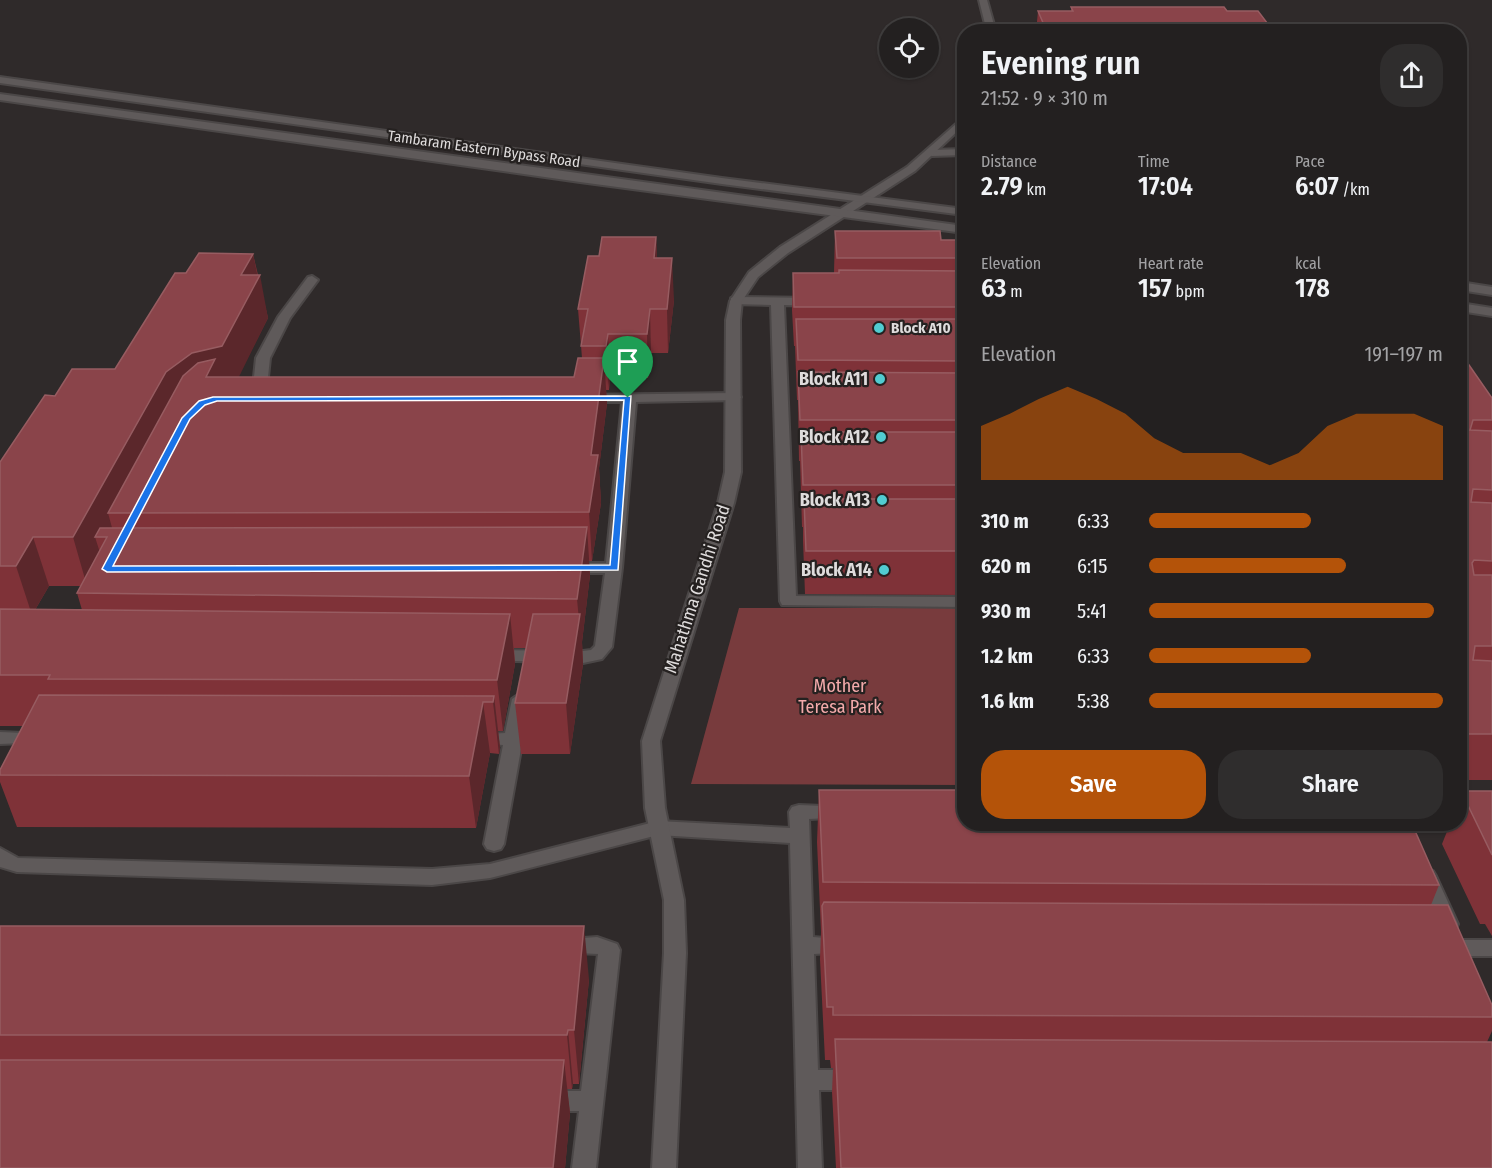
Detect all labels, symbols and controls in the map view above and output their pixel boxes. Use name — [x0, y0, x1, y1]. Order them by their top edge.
map controls — [879, 18, 939, 78]
button: locate — [879, 18, 939, 78]
text: Evening run — [981, 43, 1141, 83]
button: share — [1380, 44, 1443, 107]
text: 21:52 · 9 × 310 m — [981, 86, 1108, 110]
street label: Tambaram Eastern Bypass Road — [387, 127, 581, 171]
text: Distance — [981, 152, 1037, 171]
text: Time — [1138, 152, 1170, 171]
text: Pace — [1295, 152, 1325, 171]
text: 2.79 — [981, 171, 1023, 202]
text: 17:04 — [1138, 171, 1193, 202]
text: 6:07 — [1295, 171, 1339, 202]
text: km — [1023, 180, 1046, 199]
text: /km — [1339, 180, 1370, 199]
text: Elevation — [981, 254, 1041, 273]
text: Heart rate — [1138, 254, 1204, 273]
text: kcal — [1295, 254, 1321, 273]
text: 63 — [981, 273, 1006, 304]
text: 157 — [1138, 273, 1172, 304]
text: 178 — [1295, 273, 1330, 304]
text: m — [1006, 282, 1022, 301]
text: bpm — [1172, 282, 1205, 301]
place label: Block A10 — [891, 319, 951, 337]
marker: Block A10 — [872, 321, 886, 335]
pin — [602, 336, 653, 398]
text: Elevation — [981, 342, 1056, 366]
text: 191–197 m — [1365, 342, 1443, 366]
icon: arrive — [611, 345, 644, 378]
place label: Block A11 — [799, 368, 868, 390]
marker: Block A11 — [873, 372, 887, 386]
place label: Block A12 — [799, 426, 869, 448]
marker: Block A12 — [874, 430, 888, 444]
place label: Block A13 — [800, 489, 870, 511]
marker: Block A13 — [875, 493, 889, 507]
street label: Mahathma Gandhi Road — [659, 502, 735, 676]
text: 310 m — [981, 509, 1029, 533]
text: 6:33 — [1077, 509, 1109, 533]
text: 620 m — [981, 554, 1031, 578]
text: 6:15 — [1077, 554, 1107, 578]
place label: Block A14 — [801, 559, 872, 581]
marker: Block A14 — [877, 563, 891, 577]
text: 930 m — [981, 599, 1031, 623]
text: 5:41 — [1077, 599, 1107, 623]
text: 1.2 km — [981, 644, 1033, 668]
text: 6:33 — [1077, 644, 1109, 668]
park label: Mother Teresa Park — [798, 675, 882, 718]
text: 1.6 km — [981, 689, 1034, 713]
text: 5:38 — [1077, 689, 1110, 713]
button: Save — [981, 750, 1206, 819]
button: Share — [1218, 750, 1443, 819]

